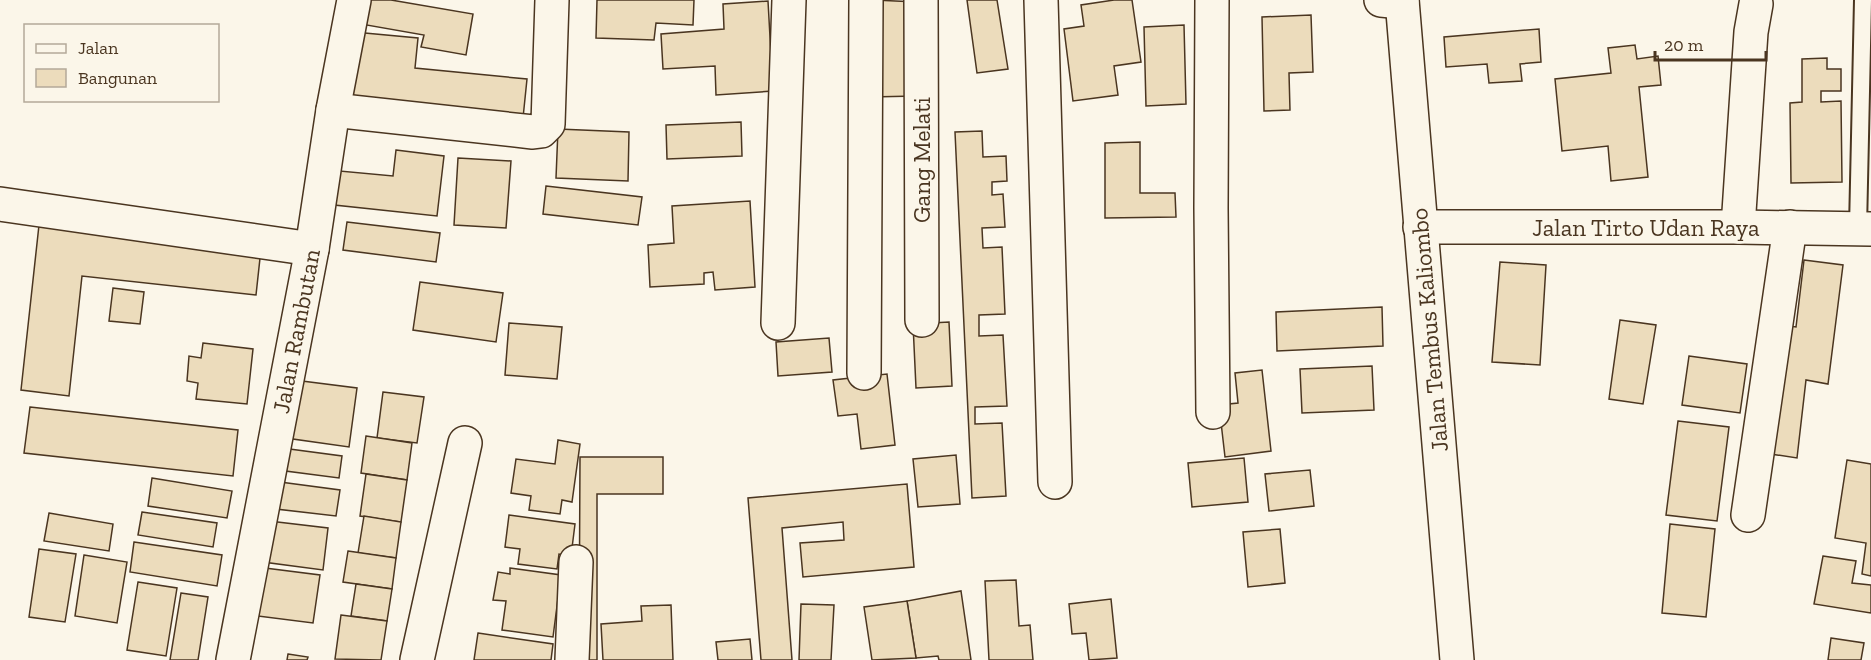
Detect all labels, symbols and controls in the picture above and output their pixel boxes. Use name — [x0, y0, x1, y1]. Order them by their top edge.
legend — [24, 24, 219, 102]
scale bar — [1655, 24, 1766, 62]
text: 20 m — [1664, 34, 1704, 56]
text: Jalan — [78, 37, 119, 59]
text: Bangunan — [78, 67, 158, 89]
street label: Gang Melati — [907, 97, 936, 223]
street label: Jalan Tembus Kaliombo — [1404, 207, 1454, 453]
street label: Jalan Tirto Udan Raya — [1532, 213, 1760, 242]
street label: Jalan Rambutan — [266, 246, 326, 416]

